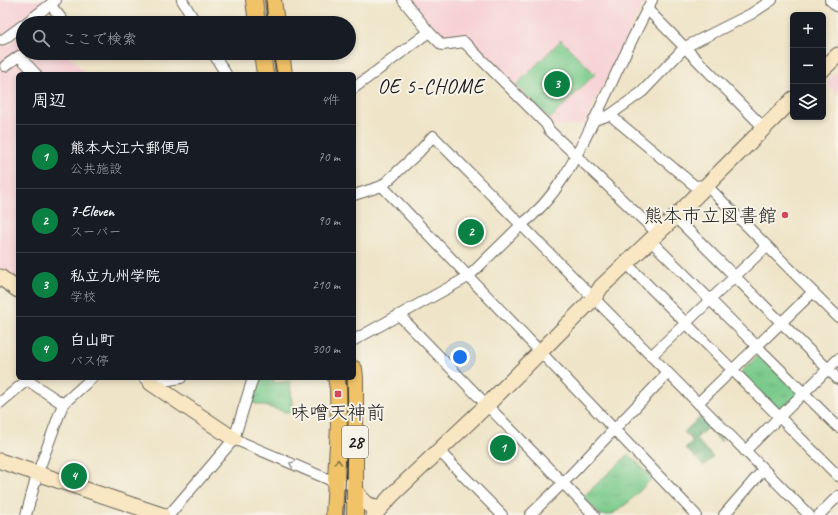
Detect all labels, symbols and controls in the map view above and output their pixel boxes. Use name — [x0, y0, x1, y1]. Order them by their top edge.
map controls — [790, 12, 826, 120]
button: + — [790, 12, 826, 48]
search box — [16, 16, 356, 60]
icon: search — [30, 27, 52, 49]
text: ここで検索 — [62, 30, 137, 49]
button: − — [790, 48, 826, 84]
pin: 3 — [544, 69, 570, 99]
district label: OE 5-CHOME — [378, 74, 486, 99]
button: layers — [790, 84, 826, 120]
text: 周辺 — [32, 90, 66, 111]
text: 4件 — [321, 92, 340, 108]
text: 熊本大江六郵便局 — [70, 139, 190, 158]
text: 1 — [42, 149, 48, 165]
text: 70 m — [318, 149, 340, 165]
text: 公共施設 — [70, 161, 122, 177]
text: 7-Eleven — [70, 202, 114, 221]
place label: 熊本市立図書館 — [644, 204, 777, 228]
marker: 熊本市立図書館 — [780, 210, 790, 220]
text: 2 — [42, 213, 48, 229]
text: 90 m — [318, 213, 340, 229]
pin: 2 — [458, 217, 484, 247]
text: スーパー — [70, 224, 121, 240]
text: 私立九州学院 — [70, 267, 160, 286]
text: 3 — [42, 277, 48, 293]
text: 210 m — [312, 277, 340, 293]
text: 学校 — [70, 289, 96, 305]
text: 白山町 — [70, 331, 115, 350]
text: 4 — [42, 341, 48, 357]
text: 300 m — [312, 341, 340, 357]
your location — [450, 347, 470, 367]
text: バス停 — [70, 353, 109, 369]
marker: 味噌天神前 — [333, 389, 343, 399]
place label: 味噌天神前 — [290, 401, 386, 425]
road number: 28 — [342, 426, 368, 458]
pin: 1 — [490, 433, 516, 463]
one-way arrow — [333, 459, 342, 465]
pin: 4 — [61, 461, 87, 491]
one-way arrow — [289, 461, 297, 469]

